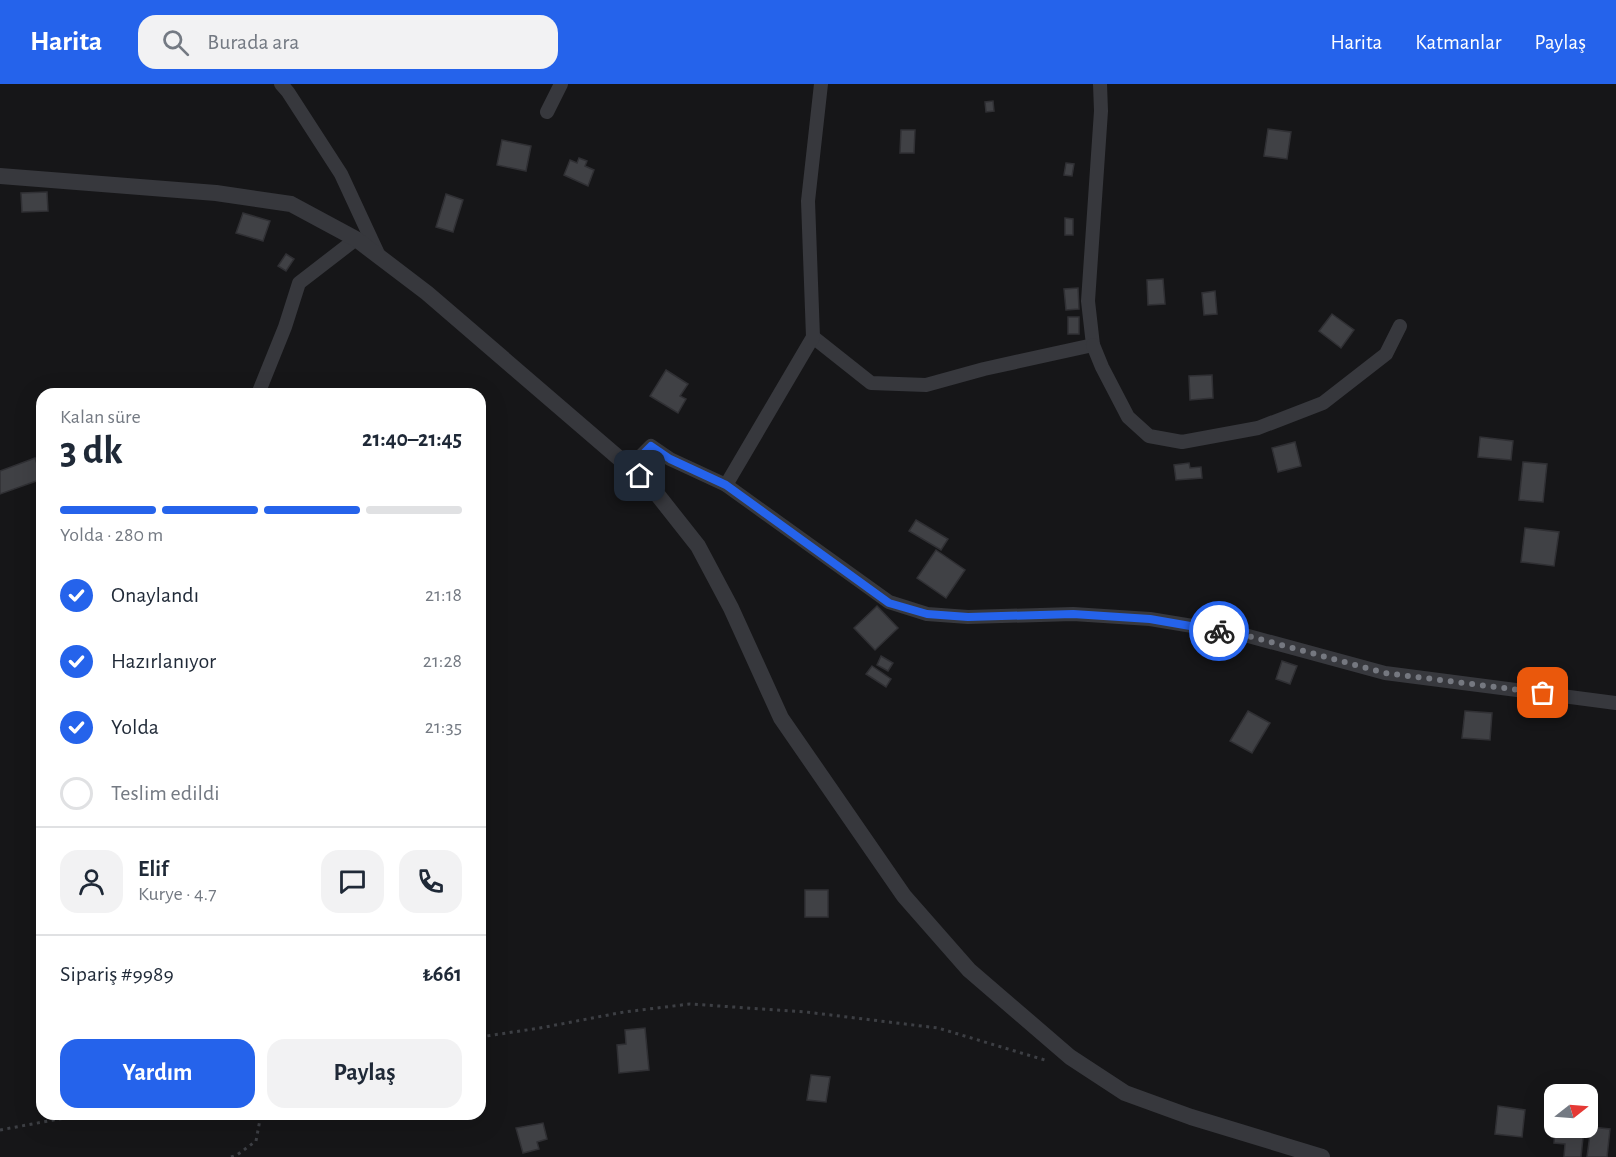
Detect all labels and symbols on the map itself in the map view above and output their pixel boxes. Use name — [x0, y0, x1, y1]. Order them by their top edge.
pin — [614, 450, 665, 501]
courier — [1189, 601, 1249, 661]
pin — [1517, 667, 1568, 718]
north arrow — [1544, 1084, 1598, 1138]

